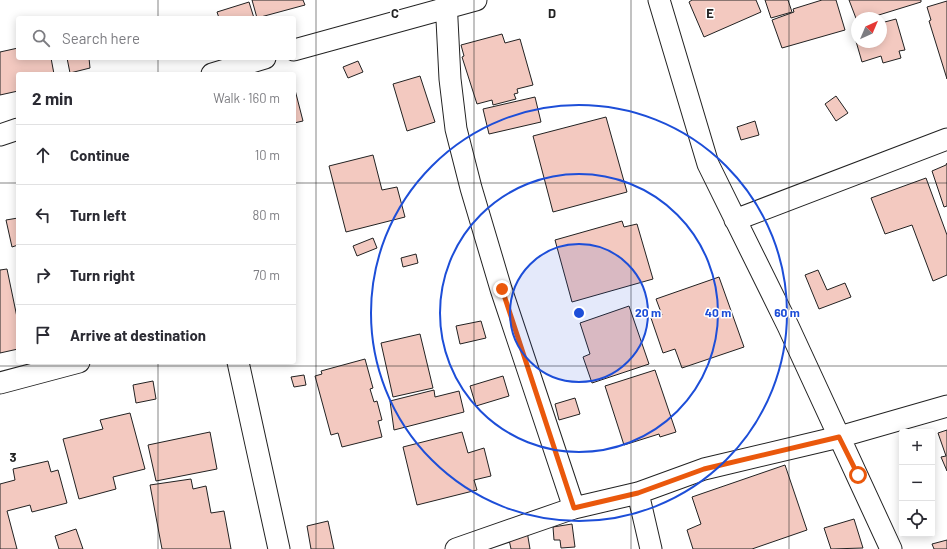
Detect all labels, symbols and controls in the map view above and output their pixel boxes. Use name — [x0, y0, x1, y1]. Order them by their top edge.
text: C — [391, 5, 399, 21]
text: D — [548, 5, 556, 21]
text: E — [706, 5, 714, 21]
north arrow — [851, 12, 887, 48]
search box — [16, 16, 296, 60]
icon: search — [30, 27, 52, 49]
text: Search here — [62, 29, 140, 47]
text: 2 min — [32, 88, 73, 108]
text: Walk · 160 m — [213, 90, 280, 106]
icon: ahead — [32, 144, 54, 166]
text: Continue — [70, 146, 130, 164]
text: 10 m — [255, 147, 280, 163]
icon: left — [32, 204, 54, 226]
text: Turn left — [70, 206, 126, 224]
text: 80 m — [253, 207, 280, 223]
icon: right — [32, 264, 54, 286]
text: Turn right — [70, 266, 135, 284]
text: 70 m — [253, 267, 280, 283]
route end — [493, 280, 511, 298]
text: 20 m — [635, 305, 661, 319]
text: 40 m — [705, 305, 731, 319]
text: 60 m — [774, 305, 800, 319]
centre of rings — [572, 306, 586, 320]
icon: arrive — [32, 324, 54, 346]
text: Arrive at destination — [70, 326, 206, 344]
map controls — [899, 429, 935, 537]
button: + — [899, 429, 935, 465]
text: 3 — [9, 449, 17, 465]
button: − — [899, 465, 935, 501]
route start — [849, 466, 867, 484]
button: locate — [899, 501, 935, 537]

